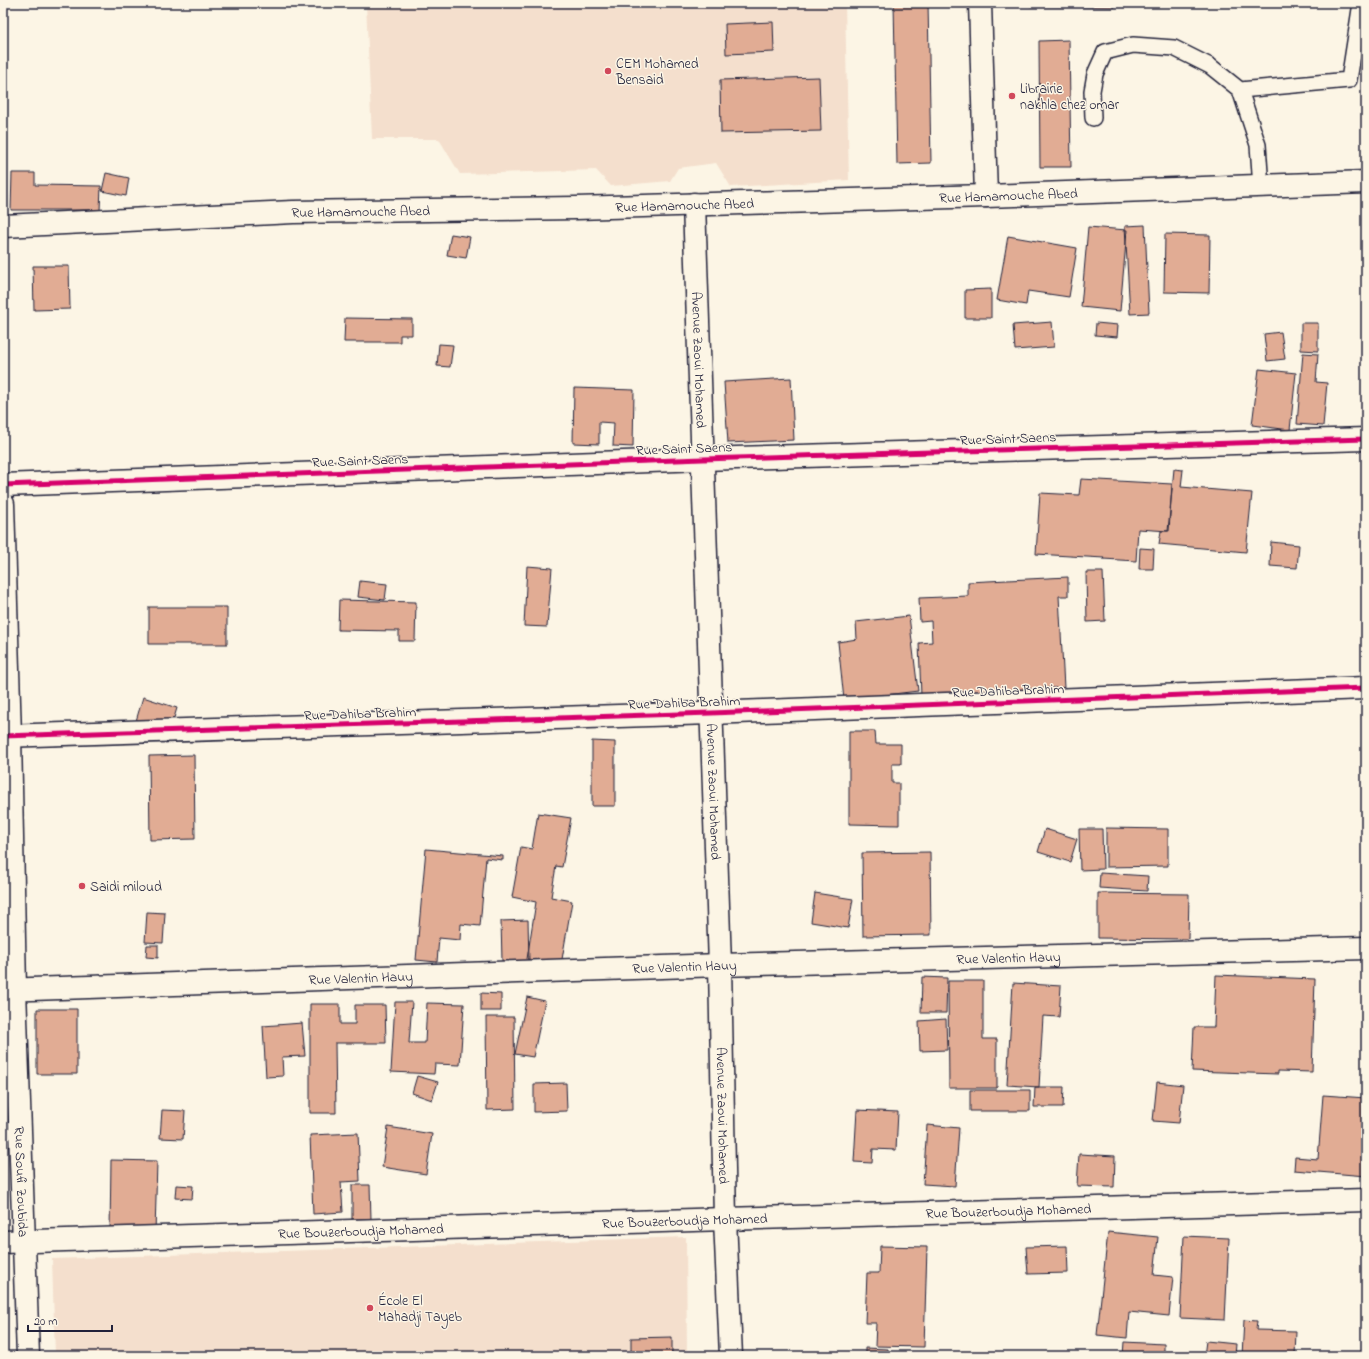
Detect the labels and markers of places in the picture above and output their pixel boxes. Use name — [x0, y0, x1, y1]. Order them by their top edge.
place label: CEM Mohamed Bensaid — [615, 54, 699, 91]
marker: CEM Mohamed Bensaid — [603, 66, 613, 76]
place label: Librairie nakhla chez omar — [1020, 79, 1120, 116]
marker: Librairie nakhla chez omar — [1007, 91, 1017, 101]
place label: Saidi miloud — [90, 877, 162, 898]
marker: Saidi miloud — [77, 881, 87, 891]
place label: École El Mahadji Tayeb — [378, 1291, 463, 1329]
marker: École El Mahadji Tayeb — [365, 1303, 375, 1313]

